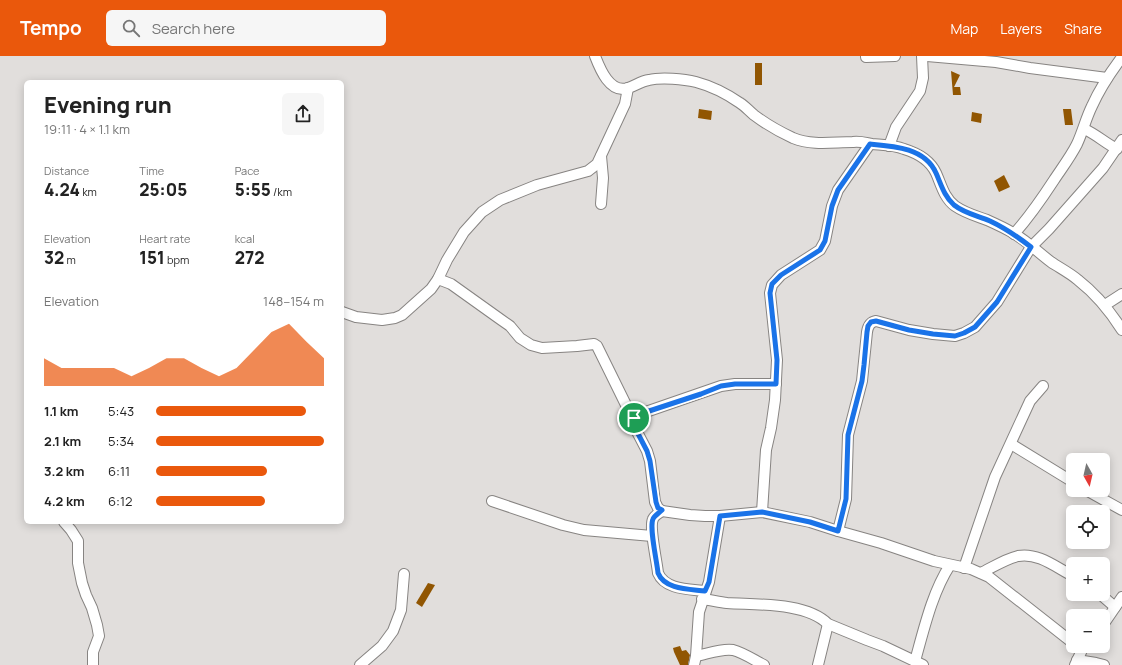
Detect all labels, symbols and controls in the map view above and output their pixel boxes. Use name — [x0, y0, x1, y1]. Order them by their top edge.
search box — [106, 10, 386, 46]
text: Tempo — [20, 15, 82, 41]
icon: search — [120, 17, 142, 39]
text: Search here — [152, 18, 235, 39]
text: Map — [950, 19, 978, 38]
text: Layers — [1000, 19, 1042, 38]
text: Share — [1064, 19, 1102, 38]
text: Evening run — [44, 90, 172, 120]
button: share — [282, 93, 324, 135]
text: 19:11 · 4 × 1.1 km — [44, 120, 130, 138]
text: Distance — [44, 163, 89, 178]
text: Time — [139, 163, 164, 178]
text: Pace — [235, 163, 260, 178]
text: 4.24 — [44, 178, 80, 201]
text: 25:05 — [139, 178, 187, 201]
text: 5:55 — [235, 178, 271, 201]
text: km — [80, 184, 97, 199]
text: /km — [271, 184, 292, 199]
text: Elevation — [44, 231, 90, 246]
text: Heart rate — [139, 231, 190, 246]
text: kcal — [235, 231, 255, 246]
text: 32 — [44, 246, 64, 269]
text: 151 — [139, 246, 165, 269]
text: 272 — [235, 246, 264, 269]
text: m — [64, 252, 76, 267]
text: bpm — [165, 252, 189, 267]
text: Elevation — [44, 292, 99, 310]
text: 148–154 m — [263, 292, 324, 310]
pin — [617, 401, 651, 435]
text: 1.1 km — [44, 402, 79, 420]
text: 5:43 — [108, 402, 134, 420]
icon: arrive — [623, 407, 645, 429]
text: 2.1 km — [44, 432, 81, 450]
text: 5:34 — [108, 432, 134, 450]
north arrow — [1066, 453, 1110, 497]
map controls — [1066, 453, 1110, 653]
text: 3.2 km — [44, 462, 85, 480]
text: 6:11 — [108, 462, 130, 480]
text: 4.2 km — [44, 492, 85, 510]
text: 6:12 — [108, 492, 132, 510]
button: locate — [1066, 505, 1110, 549]
button: + — [1066, 557, 1110, 601]
button: − — [1066, 609, 1110, 653]

